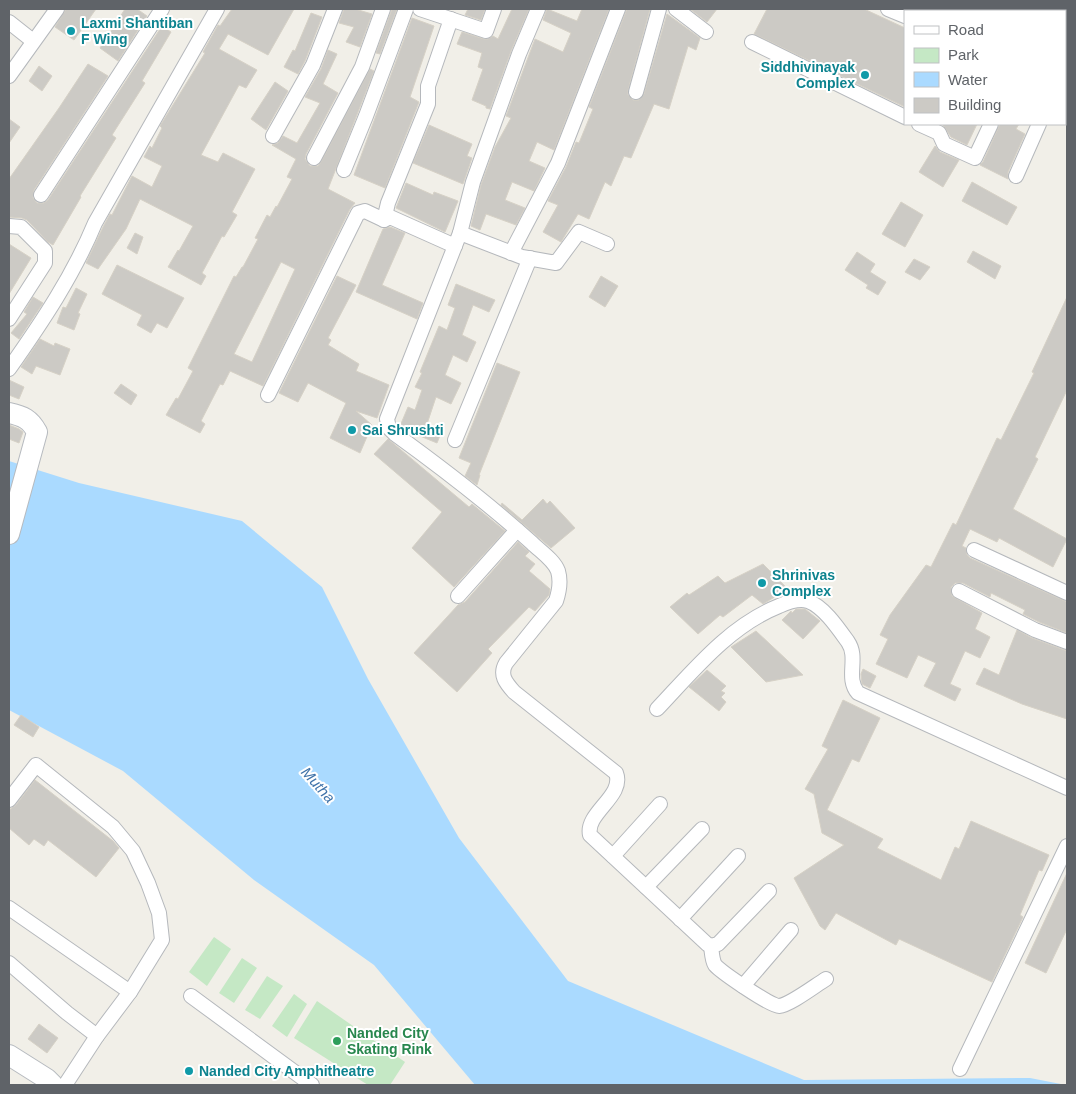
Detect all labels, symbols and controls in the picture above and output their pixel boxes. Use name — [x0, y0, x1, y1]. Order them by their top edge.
legend — [904, 10, 1066, 125]
place label: Laxmi Shantiban F Wing — [81, 15, 193, 47]
text: Road — [948, 21, 984, 38]
marker: Laxmi Shantiban F Wing — [65, 25, 77, 37]
text: Park — [948, 46, 979, 63]
place label: Siddhivinayak Complex — [761, 59, 855, 91]
marker: Siddhivinayak Complex — [859, 69, 871, 81]
text: Water — [948, 71, 987, 88]
text: Building — [948, 96, 1001, 113]
place label: Sai Shrushti — [362, 422, 444, 438]
marker: Sai Shrushti — [346, 424, 358, 436]
place label: Shrinivas Complex — [772, 567, 835, 599]
marker: Shrinivas Complex — [756, 577, 768, 589]
water label: Mutha — [298, 763, 339, 806]
place label: Nanded City Skating Rink — [347, 1025, 432, 1057]
marker: Nanded City Skating Rink — [331, 1035, 343, 1047]
place label: Nanded City Amphitheatre — [199, 1063, 374, 1079]
marker: Nanded City Amphitheatre — [183, 1065, 195, 1077]

